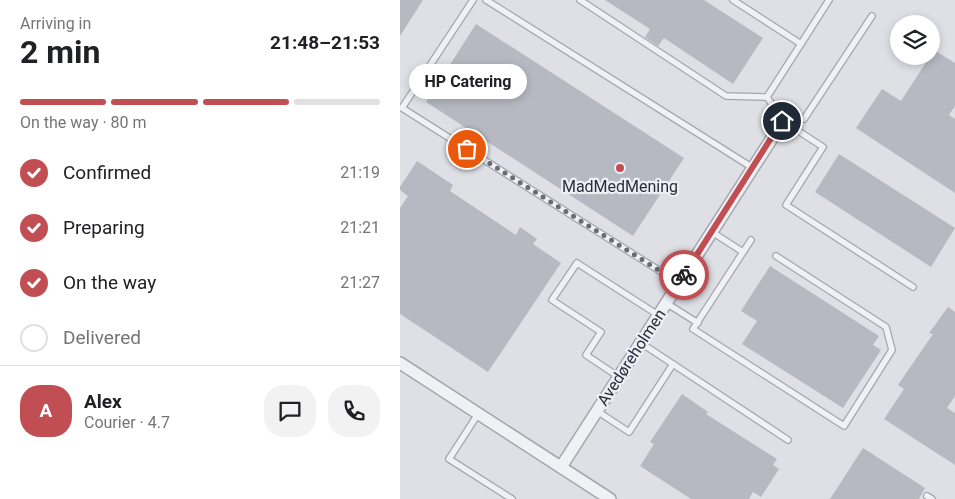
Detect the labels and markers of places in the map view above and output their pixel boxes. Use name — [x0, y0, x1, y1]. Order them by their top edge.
callout: HP Catering — [408, 64, 526, 99]
pin — [761, 100, 803, 142]
pin — [446, 128, 488, 170]
marker: MadMedMening — [614, 162, 626, 174]
place label: MadMedMening — [562, 177, 678, 196]

